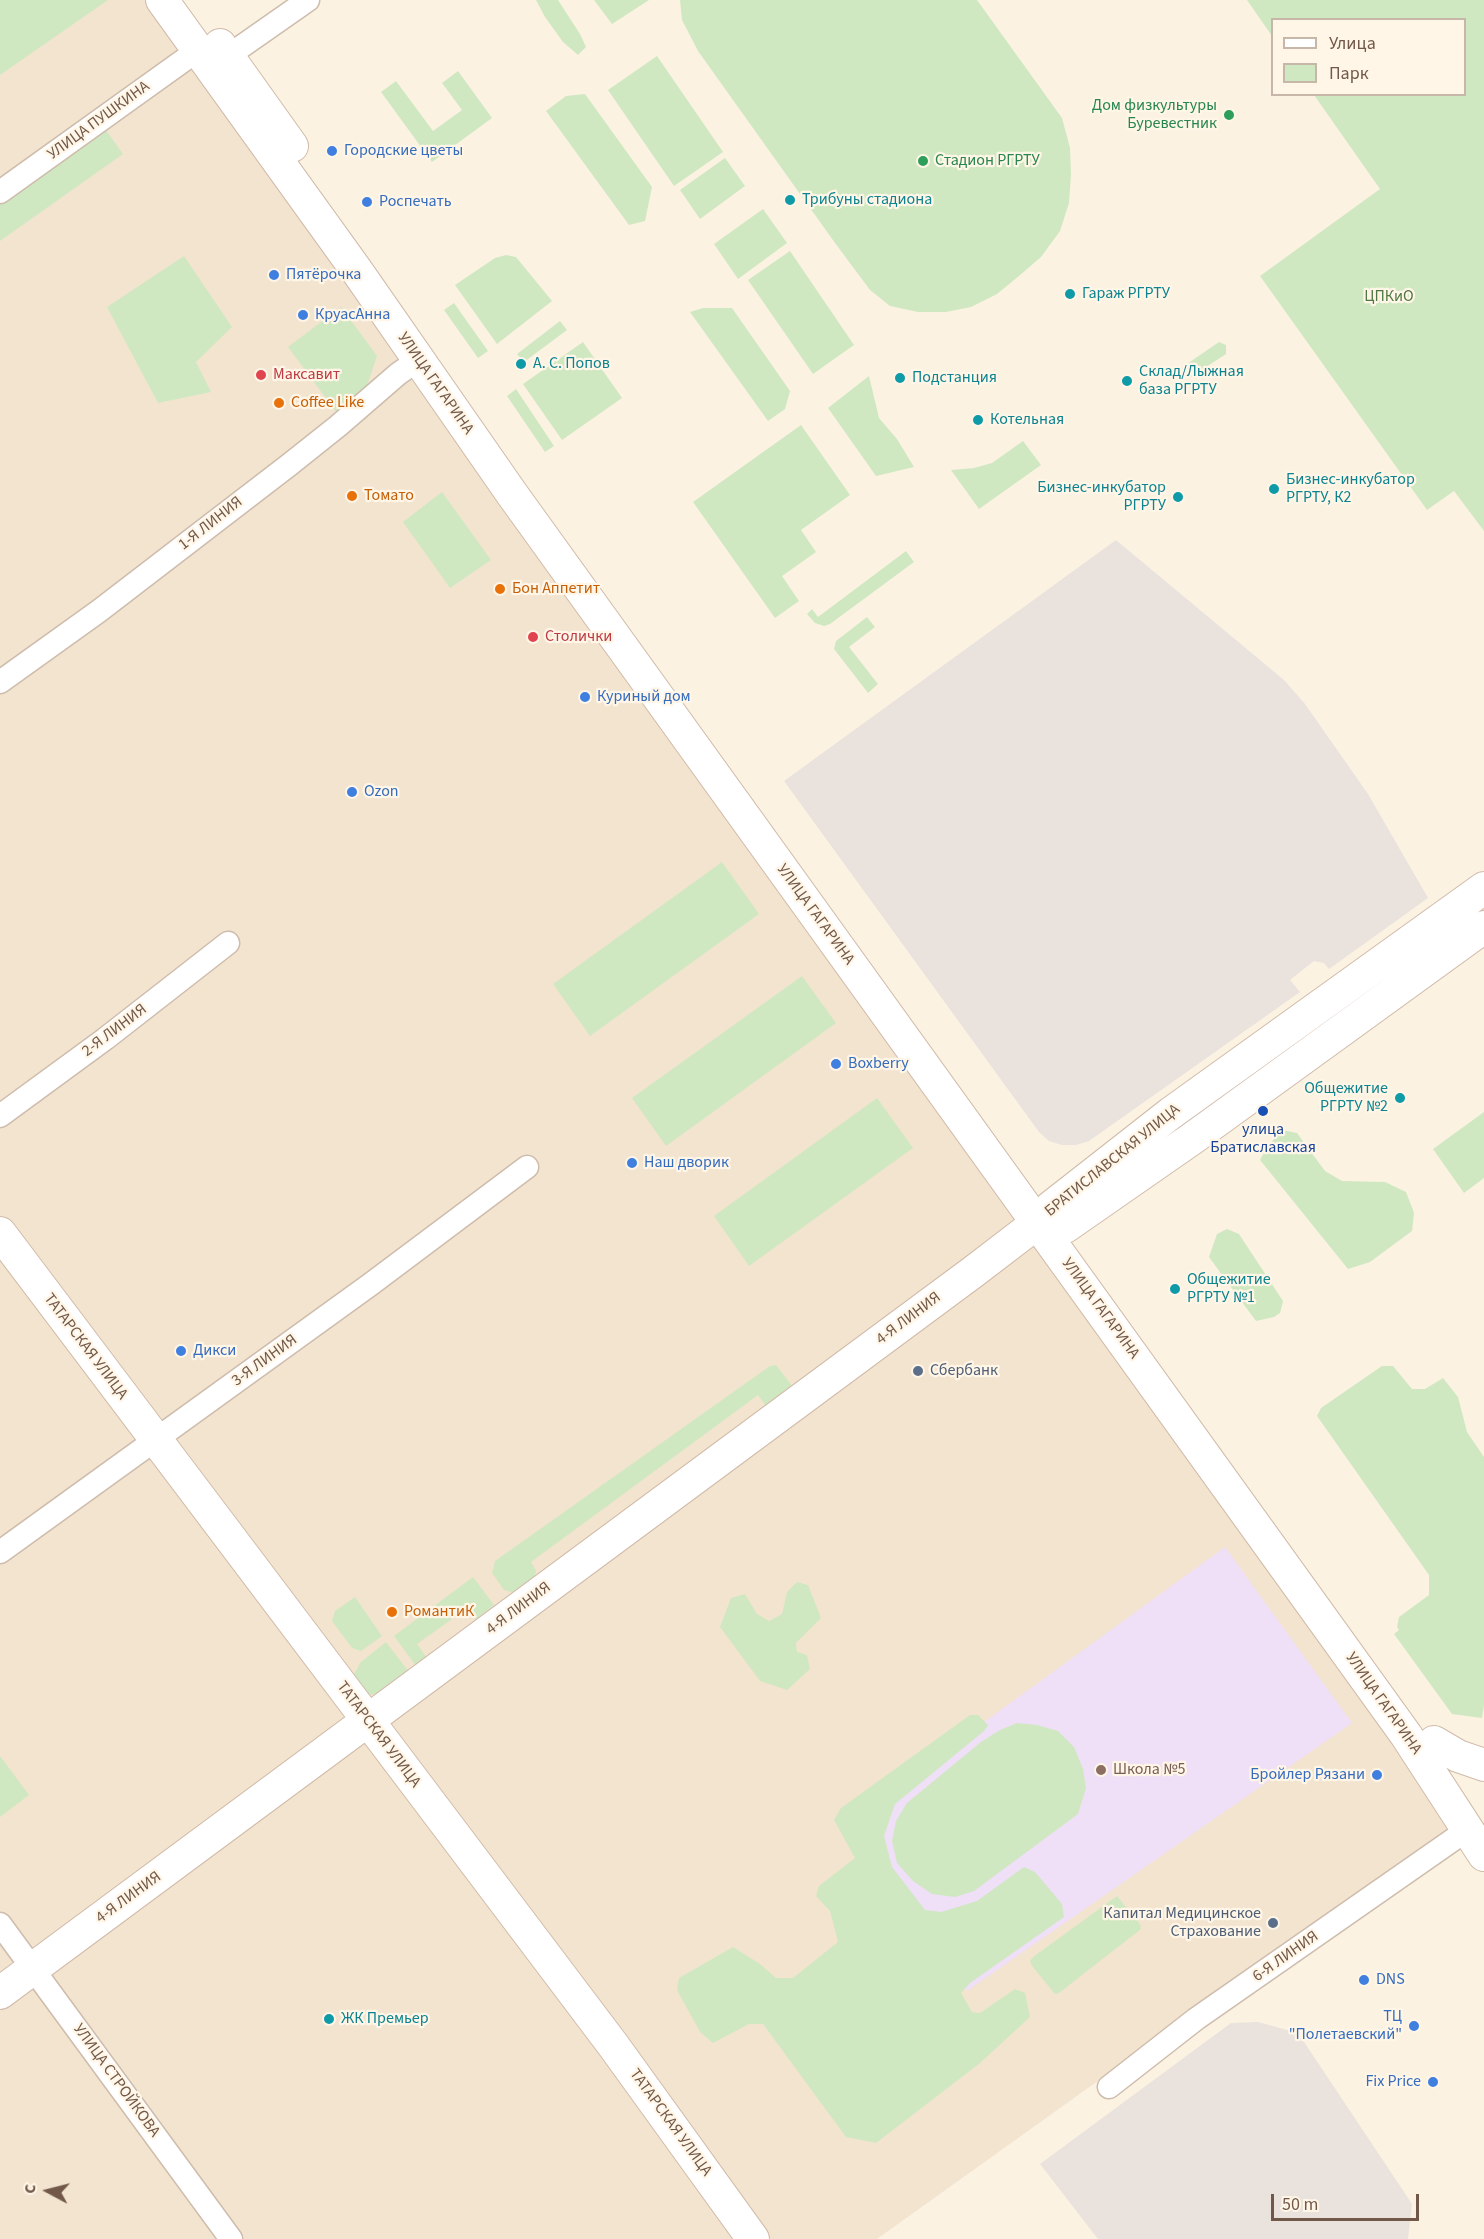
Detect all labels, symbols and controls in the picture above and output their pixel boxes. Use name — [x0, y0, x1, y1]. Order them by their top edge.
legend — [1271, 18, 1466, 96]
text: Улица — [1329, 31, 1376, 56]
text: Парк — [1329, 61, 1369, 86]
street label: УЛИЦА ПУШКИНА — [44, 78, 154, 164]
place label: Дом физкультуры Буревестник — [1092, 96, 1217, 134]
marker: Дом физкультуры Буревестник — [1222, 108, 1236, 122]
place label: Городские цветы — [344, 141, 463, 161]
marker: Городские цветы — [325, 144, 339, 158]
place label: Стадион РГРТУ — [935, 151, 1040, 171]
marker: Стадион РГРТУ — [916, 154, 930, 168]
place label: Трибуны стадиона — [802, 190, 932, 210]
place label: Роспечать — [379, 192, 452, 212]
marker: Трибуны стадиона — [783, 193, 797, 207]
marker: Роспечать — [360, 195, 374, 209]
place label: Пятёрочка — [286, 265, 361, 285]
marker: Пятёрочка — [267, 268, 281, 282]
place label: Гараж РГРТУ — [1082, 284, 1170, 304]
marker: Гараж РГРТУ — [1063, 287, 1077, 301]
park label: ЦПКиО — [1364, 287, 1414, 307]
place label: КруасАнна — [315, 305, 390, 325]
marker: КруасАнна — [296, 308, 310, 322]
street label: УЛИЦА ГАГАРИНА — [393, 329, 477, 439]
place label: А. С. Попов — [533, 354, 610, 374]
marker: А. С. Попов — [514, 357, 528, 371]
place label: Склад/Лыжная база РГРТУ — [1139, 362, 1244, 400]
place label: Максавит — [273, 365, 340, 385]
marker: Максавит — [254, 368, 268, 382]
place label: Подстанция — [912, 368, 997, 388]
marker: Подстанция — [893, 371, 907, 385]
marker: Склад/Лыжная база РГРТУ — [1120, 374, 1134, 388]
place label: Coffee Like — [291, 393, 364, 413]
marker: Coffee Like — [272, 396, 286, 410]
place label: Котельная — [990, 410, 1064, 430]
marker: Котельная — [971, 413, 985, 427]
place label: Бизнес-инкубатор РГРТУ, К2 — [1286, 470, 1415, 508]
place label: Бизнес-инкубатор РГРТУ — [1037, 478, 1166, 516]
marker: Бизнес-инкубатор РГРТУ, К2 — [1267, 482, 1281, 496]
place label: Томато — [364, 486, 414, 506]
marker: Томато — [345, 489, 359, 503]
marker: Бизнес-инкубатор РГРТУ — [1171, 490, 1185, 504]
street label: 1-Я ЛИНИЯ — [175, 493, 247, 555]
place label: Бон Аппетит — [512, 579, 600, 599]
marker: Бон Аппетит — [493, 582, 507, 596]
place label: Столички — [545, 627, 612, 647]
marker: Столички — [526, 630, 540, 644]
place label: Куриный дом — [597, 687, 691, 707]
marker: Куриный дом — [578, 690, 592, 704]
place label: Ozon — [364, 782, 399, 802]
marker: Ozon — [345, 785, 359, 799]
street label: УЛИЦА ГАГАРИНА — [772, 861, 858, 969]
street label: 2-Я ЛИНИЯ — [79, 1000, 151, 1062]
place label: Boxberry — [848, 1054, 909, 1074]
marker: Boxberry — [829, 1057, 843, 1071]
place label: Общежитие РГРТУ №2 — [1304, 1079, 1388, 1117]
marker: Общежитие РГРТУ №2 — [1393, 1091, 1407, 1105]
street label: БРАТИСЛАВСКАЯ УЛИЦА — [1042, 1101, 1184, 1221]
marker: улица Братиславская — [1256, 1104, 1270, 1118]
place label: улица Братиславская — [1210, 1120, 1316, 1158]
place label: Наш дворик — [644, 1153, 729, 1173]
marker: Наш дворик — [625, 1156, 639, 1170]
street label: УЛИЦА ГАГАРИНА — [1057, 1255, 1143, 1363]
place label: Общежитие РГРТУ №1 — [1187, 1270, 1271, 1308]
marker: Общежитие РГРТУ №1 — [1168, 1282, 1182, 1296]
street label: 4-Я ЛИНИЯ — [873, 1288, 945, 1350]
street label: ТАТАРСКАЯ УЛИЦА — [39, 1290, 131, 1404]
street label: 3-Я ЛИНИЯ — [229, 1331, 301, 1391]
place label: Дикси — [193, 1341, 236, 1361]
marker: Дикси — [174, 1344, 188, 1358]
place label: Сбербанк — [930, 1361, 998, 1381]
marker: Сбербанк — [911, 1364, 925, 1378]
street label: 4-Я ЛИНИЯ — [483, 1578, 555, 1640]
place label: РомантиК — [404, 1602, 474, 1622]
marker: РомантиК — [385, 1605, 399, 1619]
street label: УЛИЦА ГАГАРИНА — [1341, 1649, 1425, 1759]
street label: ТАТАРСКАЯ УЛИЦА — [332, 1678, 424, 1792]
place label: Школа №5 — [1113, 1760, 1185, 1780]
marker: Школа №5 — [1094, 1763, 1108, 1777]
place label: Бройлер Рязани — [1250, 1765, 1365, 1785]
marker: Бройлер Рязани — [1370, 1768, 1384, 1782]
street label: 4-Я ЛИНИЯ — [93, 1868, 165, 1928]
place label: Капитал Медицинское Страхование — [1103, 1904, 1261, 1942]
marker: Капитал Медицинское Страхование — [1266, 1916, 1280, 1930]
street label: 6-Я ЛИНИЯ — [1249, 1927, 1323, 1987]
place label: DNS — [1376, 1970, 1405, 1990]
marker: DNS — [1357, 1973, 1371, 1987]
place label: ТЦ "Полетаевский" — [1289, 2007, 1402, 2045]
place label: ЖК Премьер — [341, 2009, 429, 2029]
marker: ЖК Премьер — [322, 2012, 336, 2026]
marker: ТЦ "Полетаевский" — [1407, 2019, 1421, 2033]
street label: УЛИЦА СТРОЙКОВА — [68, 2021, 164, 2141]
street label: ТАТАРСКАЯ УЛИЦА — [625, 2066, 715, 2180]
place label: Fix Price — [1365, 2072, 1421, 2092]
marker: Fix Price — [1426, 2075, 1440, 2089]
north arrow — [18, 2161, 78, 2221]
scale bar — [1274, 2182, 1422, 2220]
text: С — [19, 2183, 42, 2195]
text: 50 m — [1282, 2192, 1318, 2217]

